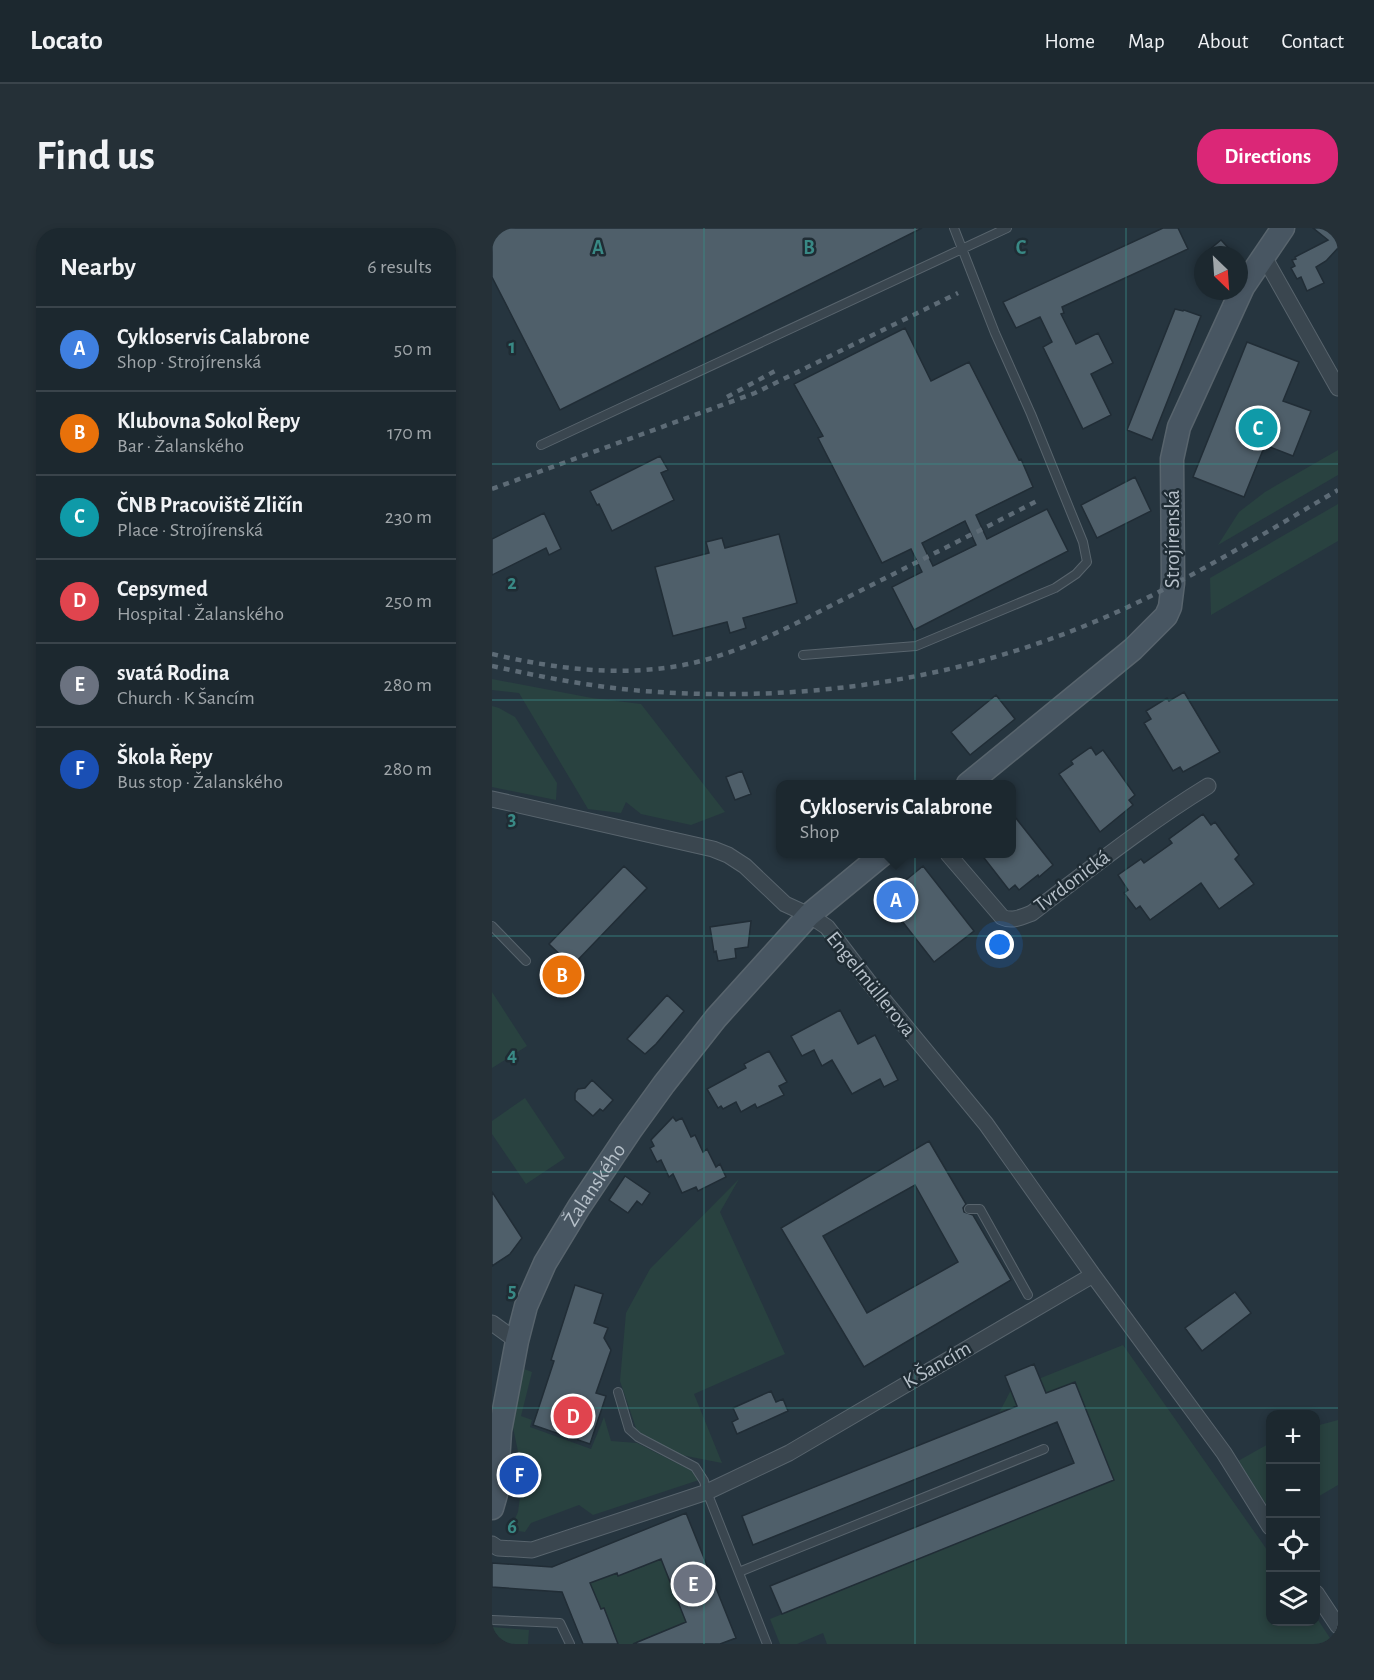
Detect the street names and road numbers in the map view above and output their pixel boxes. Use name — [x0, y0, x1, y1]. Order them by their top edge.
street label: Strojírenská — [1162, 490, 1183, 588]
street label: Tvrdonická — [1030, 846, 1114, 916]
street label: Engelmüllerova — [822, 927, 920, 1041]
street label: Žalanského — [558, 1140, 629, 1230]
street label: K Šancím — [898, 1335, 975, 1393]

